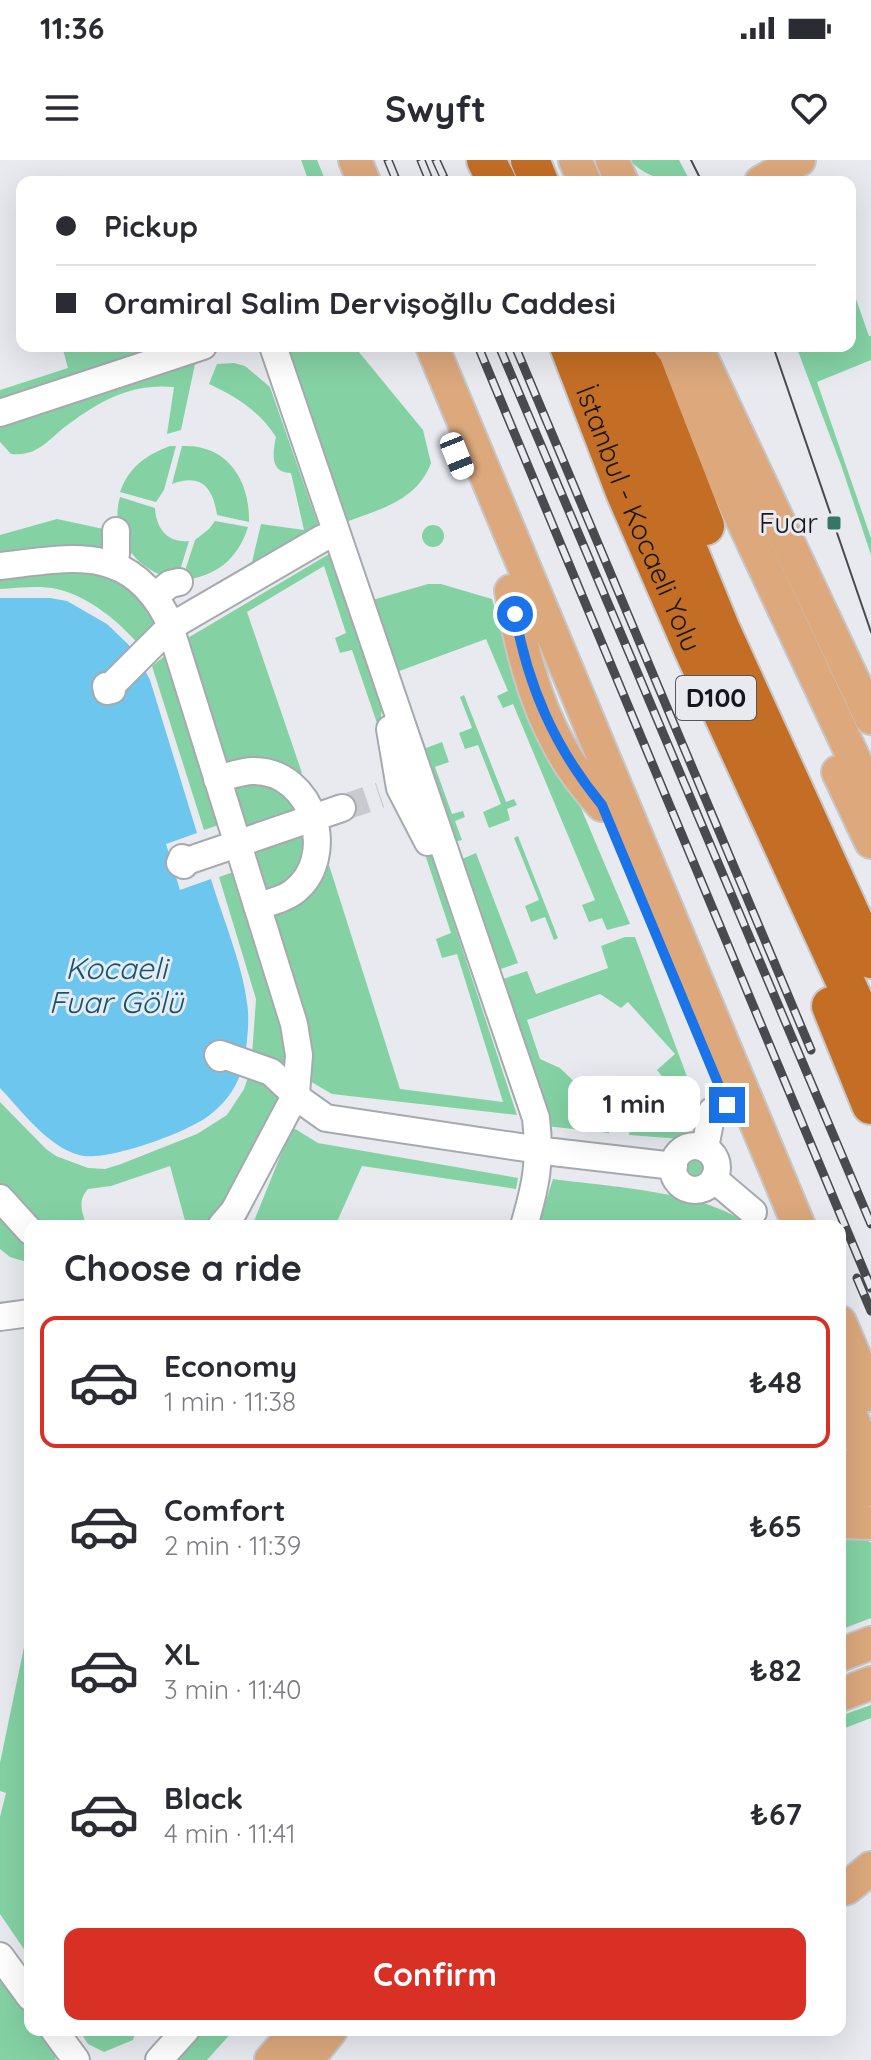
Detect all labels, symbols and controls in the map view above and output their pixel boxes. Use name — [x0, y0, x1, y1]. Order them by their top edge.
text: 11:36 — [40, 9, 104, 47]
icon: menu — [40, 86, 84, 130]
text: Swyft — [385, 86, 486, 131]
icon: heart — [787, 86, 831, 130]
text: Pickup — [104, 207, 198, 245]
text: Oramiral Salim Dervişoğllu Caddesi — [104, 284, 616, 322]
street label: İstanbul - Kocaeli Yolu — [569, 380, 710, 657]
car — [437, 429, 477, 483]
place label: Fuar — [759, 505, 818, 540]
marker: Fuar — [825, 514, 843, 532]
route start — [497, 596, 533, 632]
road number: D100 — [676, 676, 756, 720]
water label: Kocaeli Fuar Gölü — [49, 949, 185, 1021]
callout: 1 min — [567, 1077, 699, 1133]
text: 1 min — [603, 1087, 666, 1120]
route end — [709, 1087, 745, 1123]
text: Choose a ride — [64, 1245, 302, 1290]
icon: car — [68, 1346, 140, 1418]
text: Economy — [164, 1347, 297, 1385]
text: ₺48 — [749, 1363, 802, 1401]
text: 1 min · 11:38 — [164, 1385, 296, 1418]
icon: car — [68, 1490, 140, 1562]
text: Comfort — [164, 1491, 285, 1529]
text: ₺65 — [749, 1507, 802, 1545]
text: 2 min · 11:39 — [164, 1529, 301, 1562]
icon: car — [68, 1634, 140, 1706]
text: XL — [164, 1635, 201, 1673]
text: ₺82 — [750, 1651, 802, 1689]
text: 3 min · 11:40 — [164, 1673, 302, 1706]
icon: car — [68, 1778, 140, 1850]
text: Black — [164, 1779, 243, 1817]
text: ₺67 — [750, 1795, 802, 1833]
text: 4 min · 11:41 — [164, 1817, 296, 1850]
button: Confirm — [64, 1928, 806, 2020]

